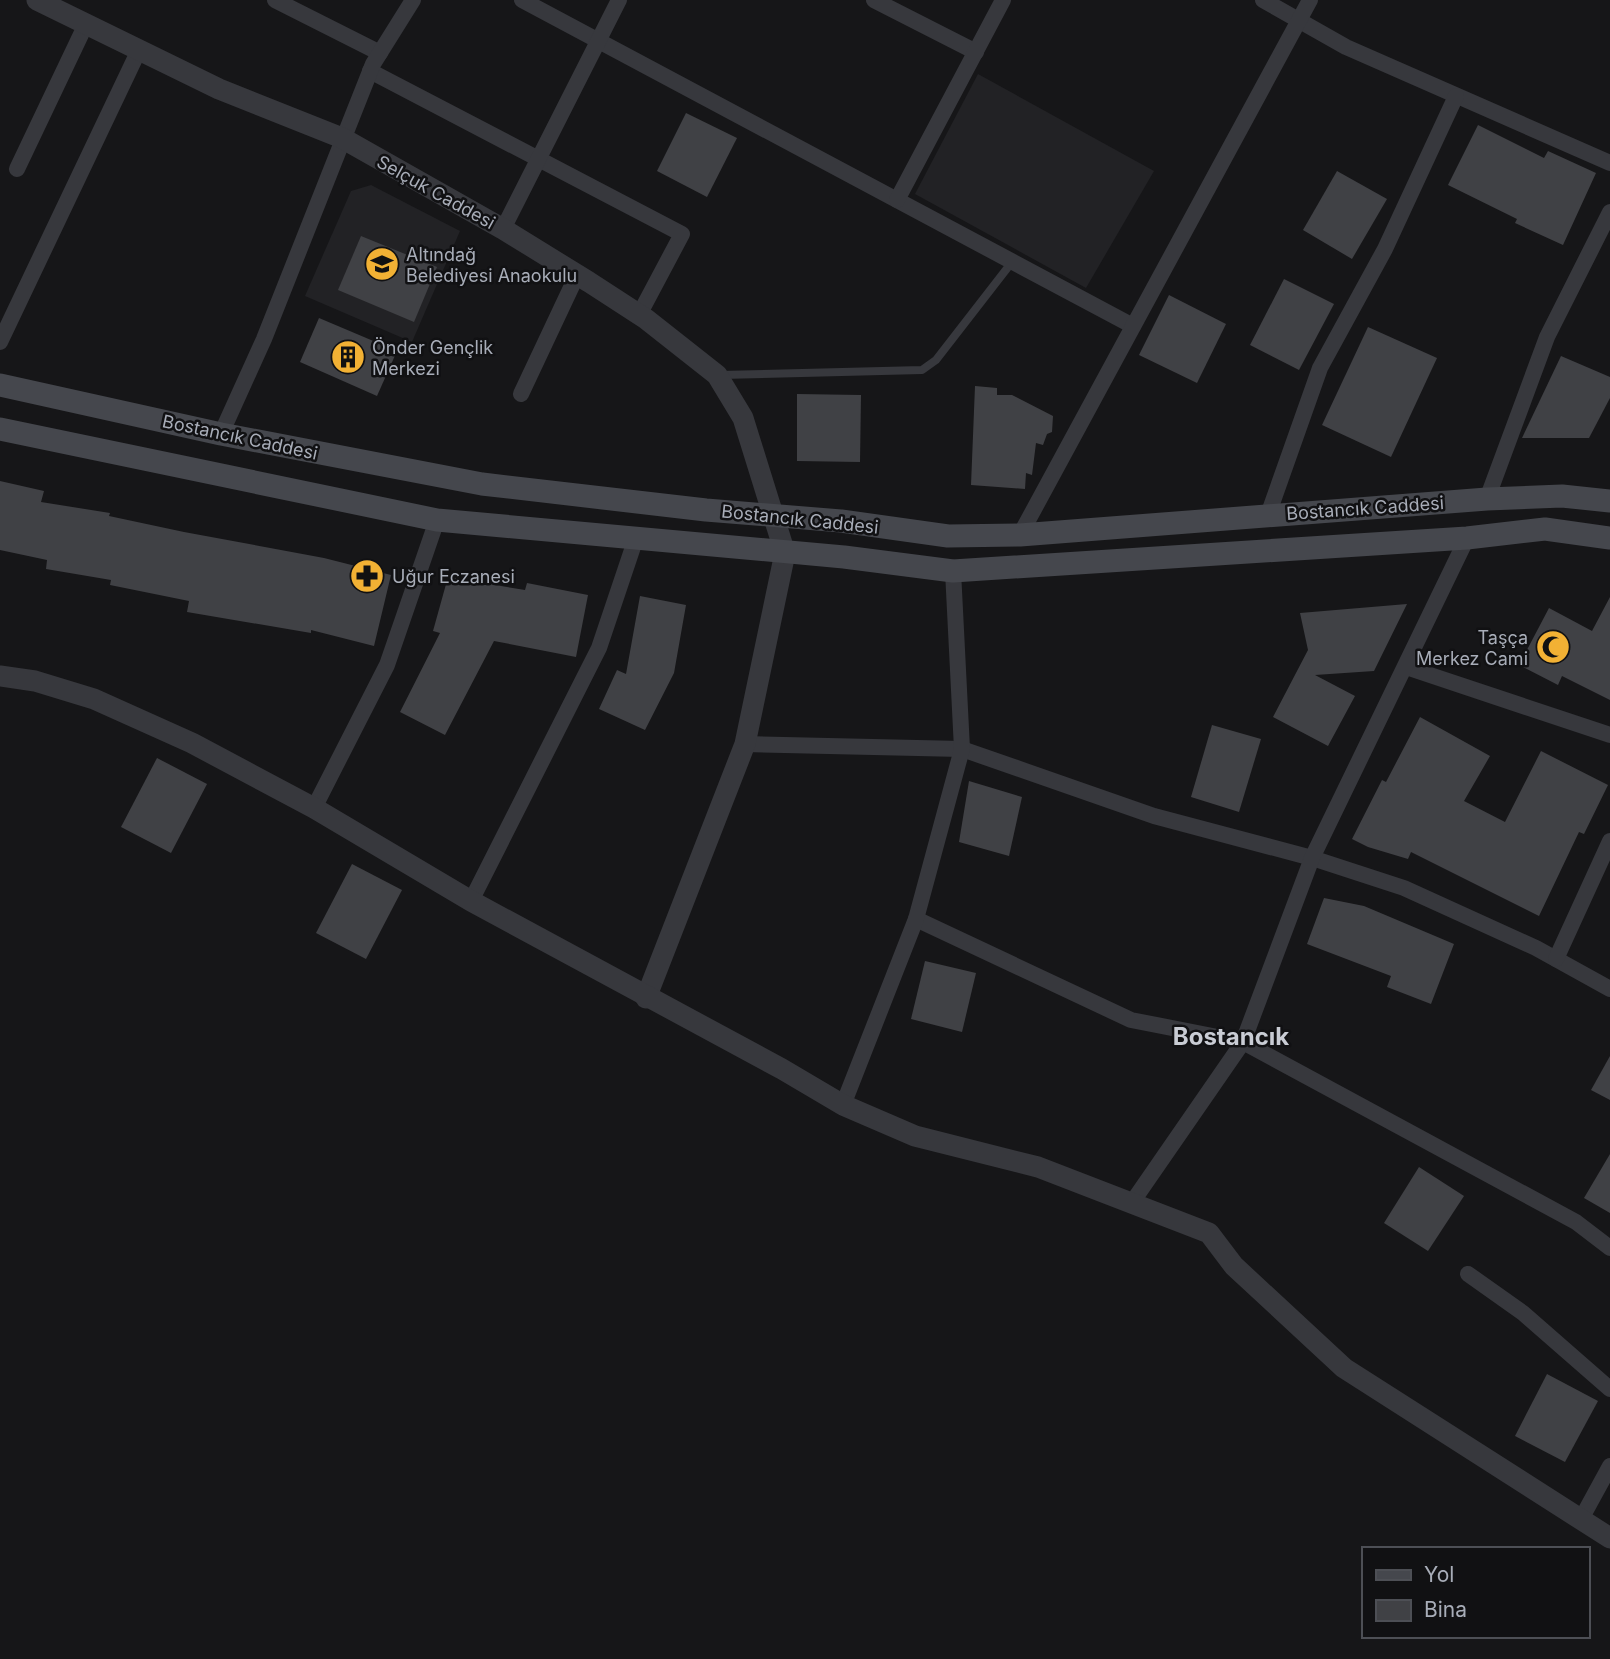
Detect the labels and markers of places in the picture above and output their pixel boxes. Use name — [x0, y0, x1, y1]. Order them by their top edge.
place label: Altındağ Belediyesi Anaokulu — [406, 244, 577, 286]
school or university icon: Altındağ Belediyesi Anaokulu — [363, 245, 401, 283]
place label: Önder Gençlik Merkezi — [372, 336, 493, 379]
building icon: Önder Gençlik Merkezi — [329, 338, 367, 376]
pharmacy icon: Uğur Eczanesi — [348, 557, 386, 595]
place label: Uğur Eczanesi — [392, 566, 515, 587]
place label: Taşça Merkez Cami — [1416, 627, 1528, 669]
mosque icon: Taşça Merkez Cami — [1534, 628, 1572, 666]

